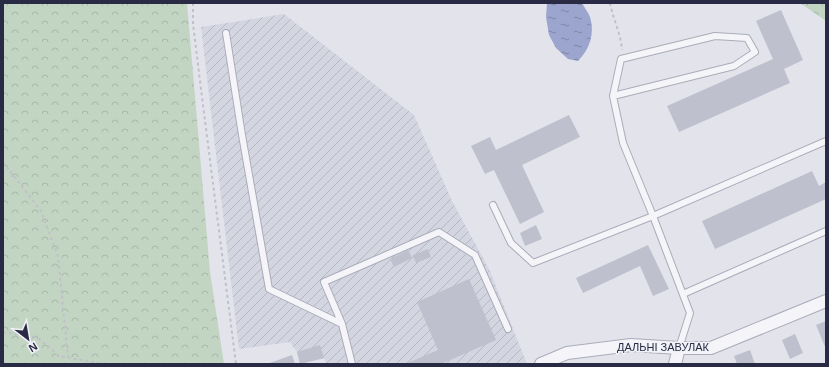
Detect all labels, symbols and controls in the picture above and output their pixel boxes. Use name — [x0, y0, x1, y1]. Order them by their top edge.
north arrow — [8, 319, 48, 359]
text: N — [27, 340, 40, 355]
street label: ДАЛЬНІ ЗАВУЛАК — [617, 341, 710, 353]

